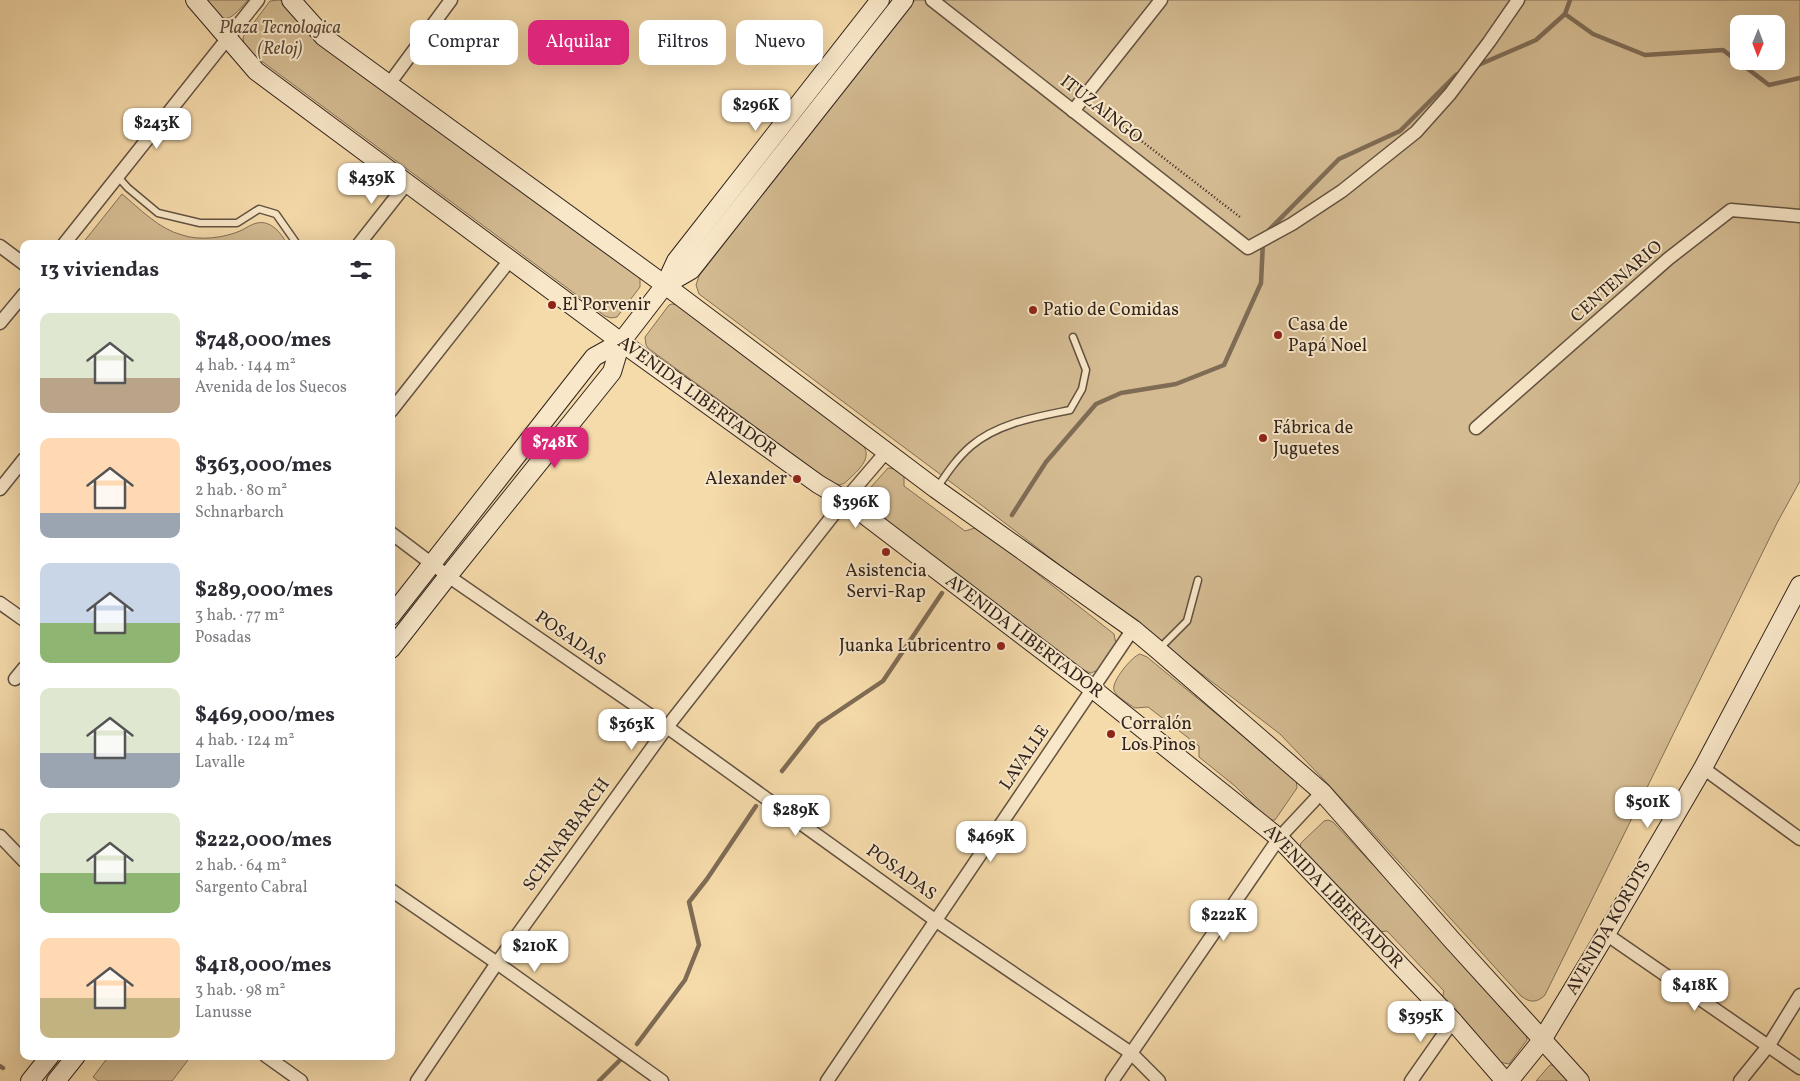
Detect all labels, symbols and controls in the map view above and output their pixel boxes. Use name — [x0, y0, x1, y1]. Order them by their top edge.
north arrow — [1730, 15, 1785, 70]
map controls — [1730, 15, 1785, 70]
park label: Plaza Tecnologica (Reloj) — [219, 16, 341, 62]
chip: Comprar — [410, 20, 518, 65]
chip: Alquilar — [528, 20, 629, 65]
chip: Filtros — [639, 20, 726, 65]
chip: Nuevo — [736, 20, 823, 65]
street label: ITUZAINGO — [1054, 70, 1148, 150]
pin: $296K — [721, 90, 791, 132]
text: $296K — [733, 95, 779, 117]
pin: $243K — [122, 108, 192, 150]
text: $243K — [134, 113, 180, 135]
pin: $439K — [337, 162, 407, 205]
text: $439K — [349, 168, 395, 190]
street label: CENTENARIO — [1566, 235, 1668, 329]
text: 13 viviendas — [40, 256, 159, 285]
icon: filters — [347, 256, 375, 284]
place label: El Porvenir — [562, 293, 651, 318]
place label: Patio de Comidas — [1043, 298, 1179, 323]
marker: El Porvenir — [546, 299, 558, 311]
marker: Patio de Comidas — [1027, 304, 1039, 316]
place label: Casa de Papá Noel — [1288, 313, 1367, 359]
text: $748,000/mes — [195, 326, 331, 355]
marker: Casa de Papá Noel — [1272, 329, 1284, 341]
street label: AVENIDA LIBERTADOR — [612, 330, 782, 464]
icon: home — [80, 333, 140, 393]
text: 4 hab. · 144 m² — [195, 355, 296, 377]
text: Avenida de los Suecos — [195, 377, 347, 399]
place label: Fábrica de Juguetes — [1273, 416, 1353, 462]
pin: $748K — [520, 426, 590, 469]
text: $748K — [532, 432, 578, 454]
marker: Fábrica de Juguetes — [1257, 432, 1269, 444]
text: $363,000/mes — [195, 451, 332, 480]
icon: home — [80, 458, 140, 518]
place label: Alexander — [705, 467, 787, 492]
marker: Alexander — [791, 473, 803, 485]
text: 2 hab. · 80 m² — [195, 480, 287, 502]
pin: $396K — [821, 486, 891, 529]
text: $396K — [833, 492, 879, 514]
text: Schnarbarch — [195, 502, 284, 524]
marker: Asistencia Servi-Rap — [880, 546, 892, 558]
place label: Asistencia Servi-Rap — [845, 559, 927, 605]
street label: AVENIDA LIBERTADOR — [940, 569, 1108, 705]
text: $289,000/mes — [195, 576, 333, 605]
icon: home — [80, 583, 140, 643]
text: 3 hab. · 77 m² — [195, 605, 285, 627]
street label: POSADAS — [529, 605, 611, 673]
text: Posadas — [195, 627, 251, 649]
place label: Juanka Lubricentro — [839, 634, 991, 659]
marker: Juanka Lubricentro — [995, 640, 1007, 652]
text: $469,000/mes — [195, 701, 335, 730]
icon: home — [80, 708, 140, 768]
pin: $363K — [597, 708, 667, 751]
place label: Corralón Los Pinos — [1121, 712, 1196, 758]
text: $363K — [609, 714, 655, 736]
street label: LAVALLE — [994, 720, 1056, 796]
marker: Corralón Los Pinos — [1105, 728, 1117, 740]
text: 4 hab. · 124 m² — [195, 730, 294, 752]
text: Lavalle — [195, 752, 245, 774]
street label: SCHNARBARCH — [517, 773, 617, 897]
pin: $501K — [1613, 786, 1683, 829]
text: $501K — [1626, 792, 1670, 814]
pin: $289K — [761, 794, 831, 837]
text: $289K — [773, 800, 819, 822]
street label: AVENIDA LIBERTADOR — [1257, 819, 1409, 975]
pin: $469K — [956, 820, 1026, 863]
text: $222,000/mes — [195, 826, 332, 855]
text: $469K — [967, 826, 1015, 848]
icon: home — [80, 833, 140, 893]
street label: POSADAS — [861, 839, 941, 907]
text: 2 hab. · 64 m² — [195, 855, 287, 877]
street label: AVENIDA KORDTS — [1560, 856, 1658, 1000]
text: Sargento Cabral — [195, 877, 308, 899]
pin: $222K — [1189, 900, 1259, 942]
text: $222K — [1201, 905, 1247, 927]
pin: $210K — [500, 930, 570, 973]
text: $210K — [512, 936, 558, 958]
text: $418,000/mes — [195, 951, 332, 980]
icon: home — [80, 958, 140, 1018]
pin: $418K — [1660, 970, 1730, 1012]
text: $418K — [1672, 975, 1718, 997]
text: 3 hab. · 98 m² — [195, 980, 286, 1002]
pin: $395K — [1386, 1000, 1456, 1043]
text: Lanusse — [195, 1002, 252, 1024]
text: $395K — [1399, 1006, 1443, 1028]

